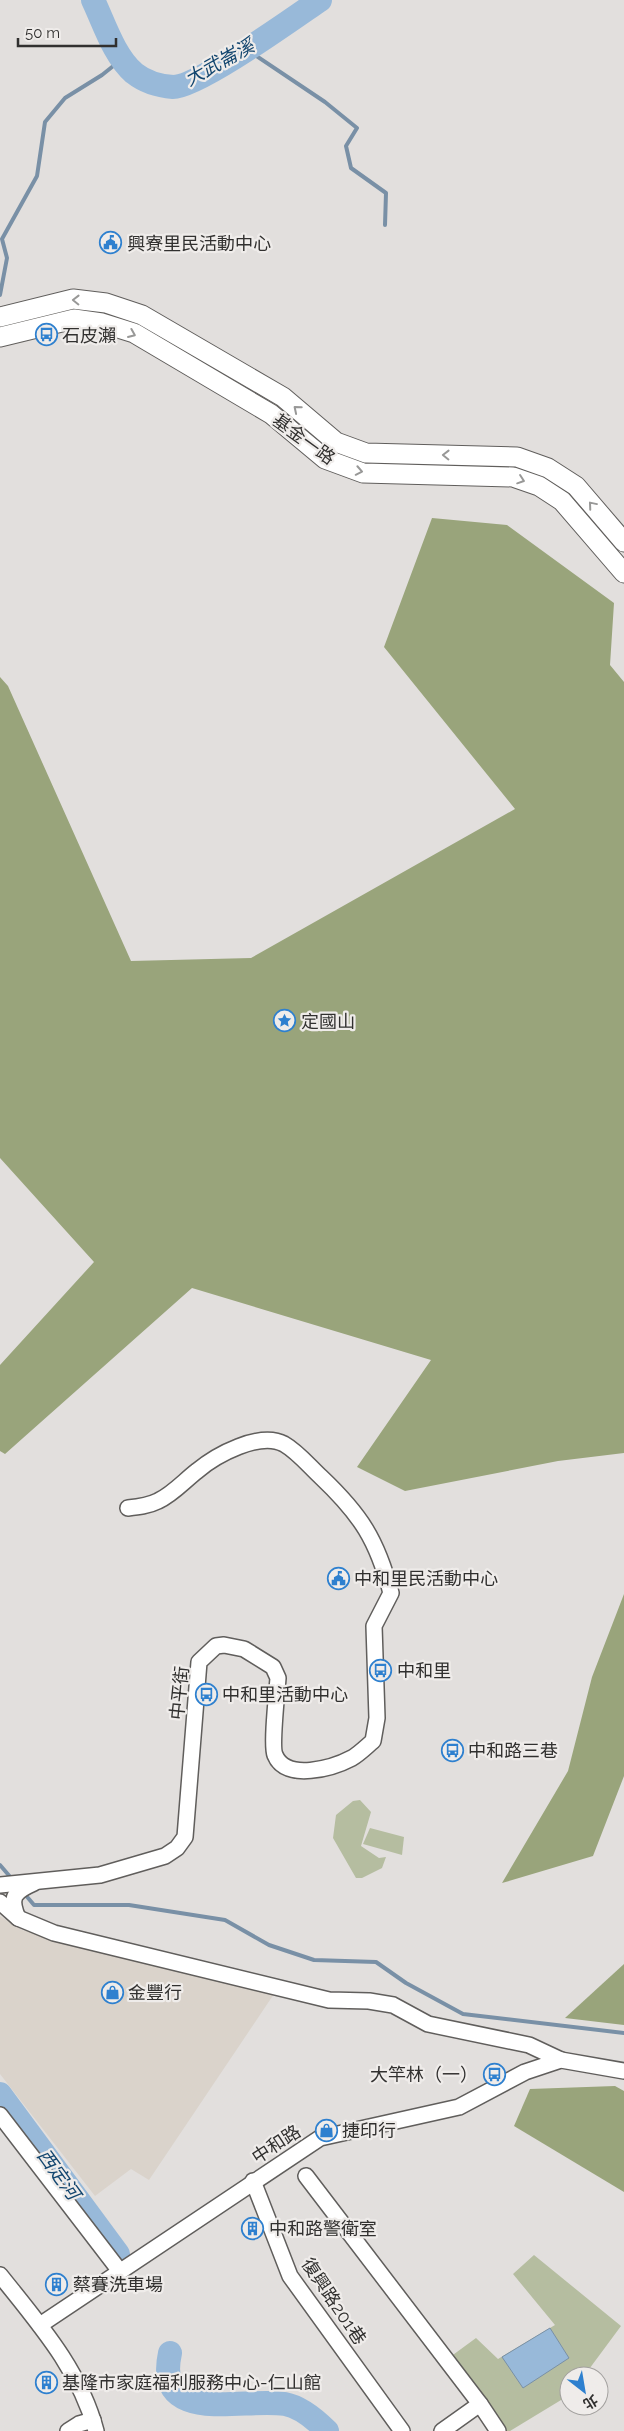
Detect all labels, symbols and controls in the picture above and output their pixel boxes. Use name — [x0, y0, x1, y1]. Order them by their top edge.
scale bar — [18, 15, 115, 47]
text: 50 m — [25, 24, 60, 42]
water label: 大武崙溪 — [180, 33, 260, 90]
public building icon: 興寮里民活動中心 — [99, 231, 123, 255]
place label: 興寮里民活動中心 — [127, 233, 271, 254]
one-way arrow — [72, 295, 80, 305]
bus stop icon: 石皮瀨 — [34, 323, 58, 347]
place label: 石皮瀨 — [62, 325, 116, 346]
one-way arrow — [127, 327, 136, 338]
one-way arrow — [294, 407, 303, 415]
street label: 基金一路 — [269, 409, 339, 469]
one-way arrow — [442, 449, 450, 460]
one-way arrow — [355, 466, 364, 476]
one-way arrow — [516, 474, 525, 484]
one-way arrow — [590, 502, 598, 511]
place icon: 定國山 — [273, 1009, 297, 1033]
place label: 定國山 — [301, 1011, 355, 1032]
public building icon: 中和里民活動中心 — [326, 1566, 350, 1590]
place label: 中和里民活動中心 — [354, 1568, 498, 1589]
bus stop icon: 中和里 — [369, 1658, 393, 1682]
place label: 中和里 — [397, 1660, 451, 1681]
street label: 中平街 — [166, 1665, 192, 1721]
bus stop icon: 中和里活動中心 — [194, 1682, 218, 1706]
place label: 中和里活動中心 — [222, 1684, 348, 1705]
bus stop icon: 中和路三巷 — [440, 1738, 464, 1762]
place label: 中和路三巷 — [468, 1740, 558, 1761]
shop icon: 金豐行 — [100, 1980, 124, 2004]
place label: 金豐行 — [128, 1982, 182, 2003]
bus stop icon: 大竿林（一） — [482, 2062, 506, 2086]
place label: 大竿林（一） — [370, 2064, 478, 2085]
shop icon: 捷印行 — [314, 2118, 338, 2142]
street label: 中和路 — [248, 2120, 304, 2168]
place label: 捷印行 — [342, 2120, 396, 2141]
water label: 西定河 — [33, 2144, 87, 2207]
building icon: 中和路警衛室 — [241, 2216, 265, 2240]
place label: 中和路警衛室 — [269, 2218, 377, 2239]
street label: 復興路201巷 — [297, 2254, 371, 2348]
building icon: 蔡賽洗車場 — [45, 2272, 69, 2296]
place label: 蔡賽洗車場 — [73, 2274, 163, 2295]
north arrow — [559, 2366, 609, 2416]
building icon: 基隆市家庭福利服務中心-仁山館 — [34, 2370, 58, 2394]
place label: 基隆市家庭福利服務中心-仁山館 — [62, 2372, 322, 2393]
text: 北 — [581, 2392, 601, 2413]

